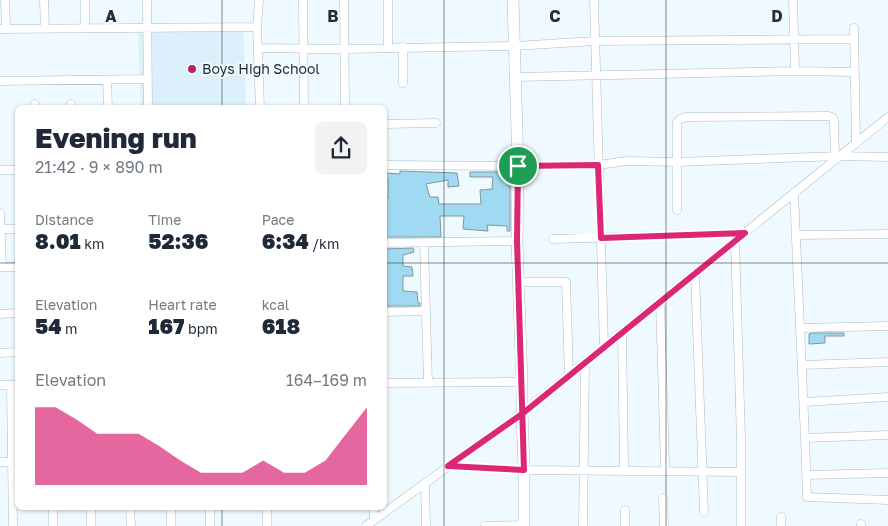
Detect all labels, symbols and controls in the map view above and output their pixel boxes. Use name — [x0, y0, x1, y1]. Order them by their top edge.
text: A — [105, 6, 117, 26]
text: B — [327, 6, 339, 26]
text: C — [549, 6, 561, 26]
text: D — [771, 6, 783, 26]
place label: Boys High School — [202, 60, 320, 77]
marker: Boys High School — [186, 63, 198, 75]
text: Evening run — [35, 121, 197, 154]
button: share — [315, 122, 367, 174]
pin — [497, 145, 539, 187]
icon: arrive — [504, 152, 532, 180]
text: 21:42 · 9 × 890 m — [35, 157, 163, 177]
text: Distance — [35, 211, 94, 228]
text: Time — [148, 211, 181, 228]
text: Pace — [262, 211, 294, 228]
text: 8.01 — [35, 228, 81, 254]
text: 52:36 — [148, 228, 208, 254]
text: 6:34 — [262, 228, 309, 254]
text: km — [81, 235, 104, 252]
text: /km — [309, 235, 339, 252]
text: Elevation — [35, 296, 97, 313]
text: Heart rate — [148, 296, 217, 313]
text: kcal — [262, 296, 289, 313]
text: 54 — [35, 313, 62, 339]
text: 167 — [148, 313, 185, 339]
text: 618 — [262, 313, 300, 339]
text: m — [62, 320, 77, 337]
text: bpm — [185, 320, 218, 337]
text: Elevation — [35, 370, 106, 390]
text: 164–169 m — [286, 370, 367, 390]

